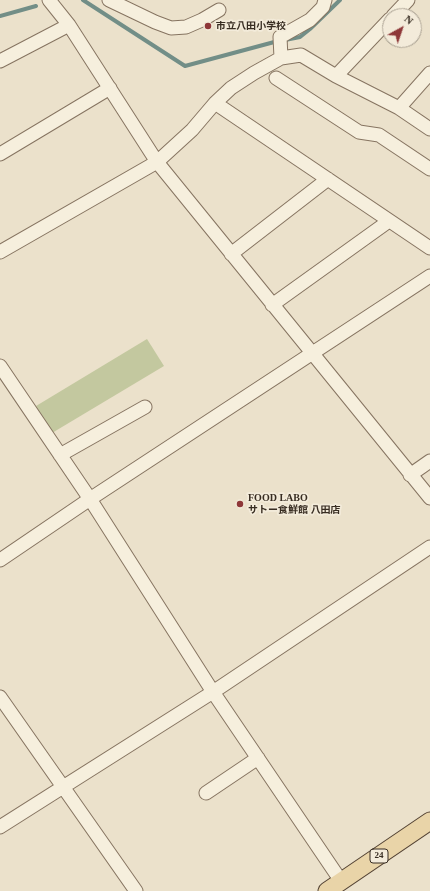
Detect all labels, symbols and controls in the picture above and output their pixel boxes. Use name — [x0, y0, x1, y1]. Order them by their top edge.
north arrow — [382, 8, 422, 48]
text: N — [402, 12, 416, 27]
place label: 市立八田小学校 — [216, 20, 286, 32]
marker: 市立八田小学校 — [203, 21, 213, 31]
place label: FOOD LABO サトー食鮮館 八田店 — [248, 492, 340, 516]
marker: FOOD LABO サトー食鮮館 八田店 — [235, 499, 245, 509]
road number: 24 — [370, 849, 388, 863]

